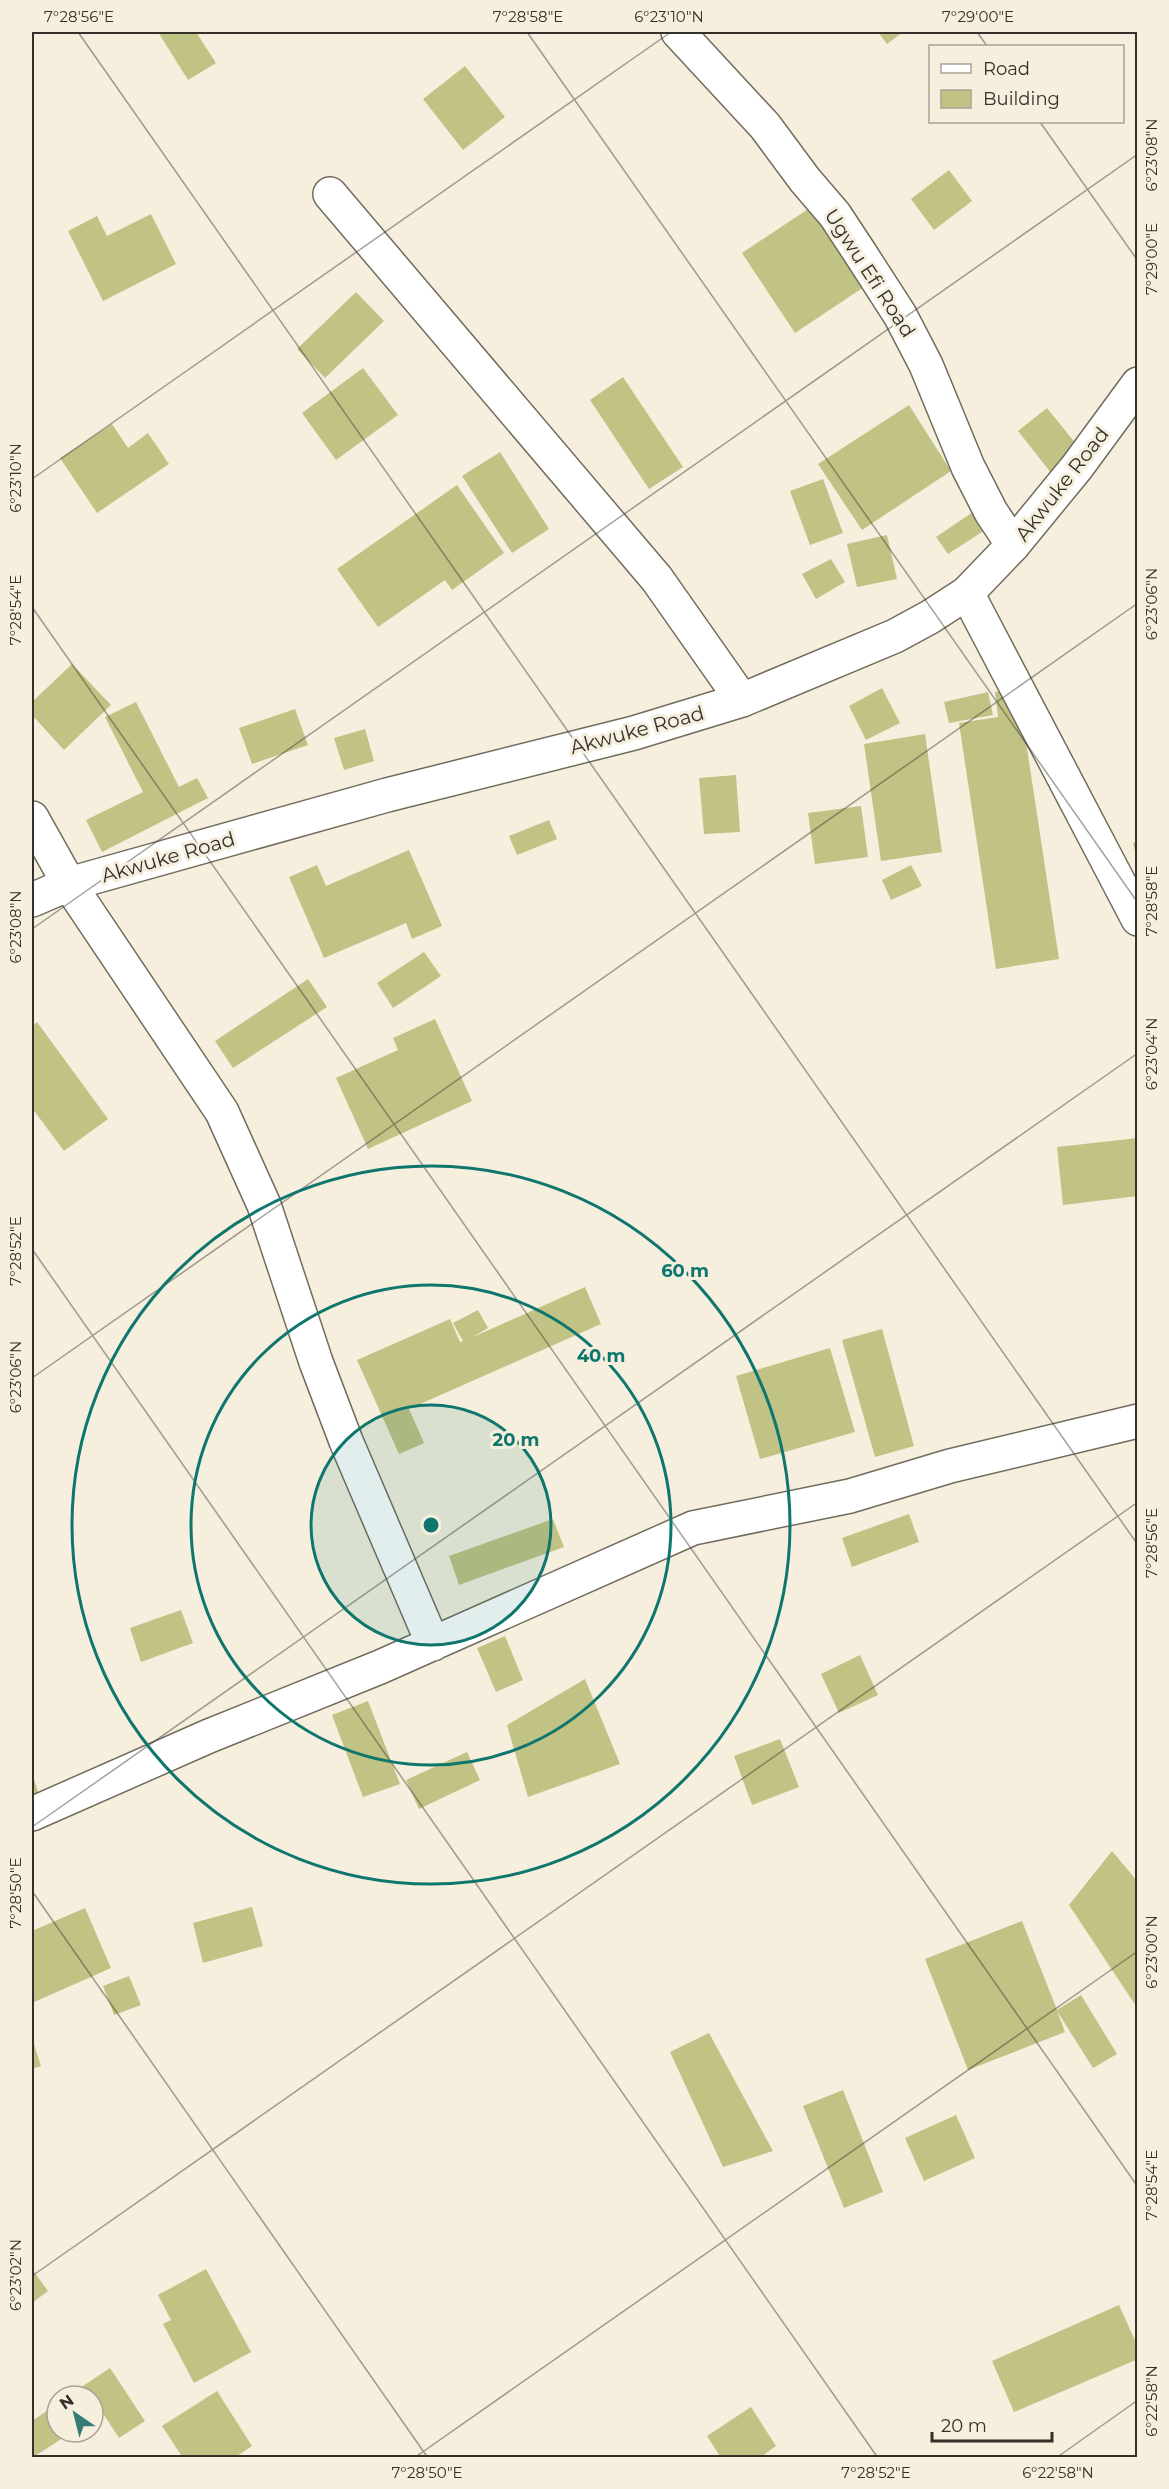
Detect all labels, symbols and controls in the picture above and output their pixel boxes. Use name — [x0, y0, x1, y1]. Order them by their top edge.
text: 7°28'56"E — [44, 7, 114, 26]
text: 7°28'58"E — [493, 7, 563, 26]
text: 6°23'10"N — [634, 7, 704, 26]
text: 7°29'00"E — [942, 7, 1014, 26]
legend — [929, 45, 1124, 123]
text: Road — [983, 58, 1030, 80]
text: Building — [983, 88, 1060, 110]
text: 6°23'08"N — [1142, 119, 1161, 191]
street label: Ugwu Efi Road — [819, 204, 921, 342]
text: 7°29'00"E — [1142, 223, 1161, 295]
street label: Akwuke Road — [1010, 422, 1114, 546]
text: 6°23'10"N — [6, 443, 25, 513]
text: 6°23'06"N — [1142, 568, 1161, 640]
text: 7°28'54"E — [6, 575, 25, 645]
street label: Akwuke Road — [567, 701, 707, 759]
street label: Akwuke Road — [98, 826, 238, 888]
text: 7°28'58"E — [1142, 866, 1161, 936]
text: 6°23'08"N — [6, 891, 25, 963]
text: 6°23'04"N — [1142, 1018, 1161, 1090]
text: 7°28'52"E — [6, 1216, 25, 1286]
text: 60 m — [661, 1260, 709, 1282]
text: 6°23'06"N — [6, 1341, 25, 1413]
text: 40 m — [577, 1345, 625, 1367]
text: 20 m — [493, 1429, 539, 1451]
text: 7°28'56"E — [1142, 1508, 1161, 1578]
centre of rings — [421, 1515, 441, 1535]
text: 7°28'50"E — [6, 1857, 25, 1929]
text: 6°23'00"N — [1142, 1915, 1161, 1989]
text: 7°28'54"E — [1142, 2150, 1161, 2220]
text: 6°23'02"N — [6, 2239, 25, 2311]
text: 6°22'58"N — [1142, 2365, 1161, 2437]
north arrow — [45, 2384, 105, 2444]
text: N — [56, 2391, 77, 2414]
scale bar — [932, 2405, 1052, 2443]
text: 20 m — [941, 2415, 987, 2437]
text: 7°28'50"E — [391, 2463, 463, 2482]
text: 7°28'52"E — [841, 2463, 911, 2482]
text: 6°22'58"N — [1022, 2463, 1094, 2482]

